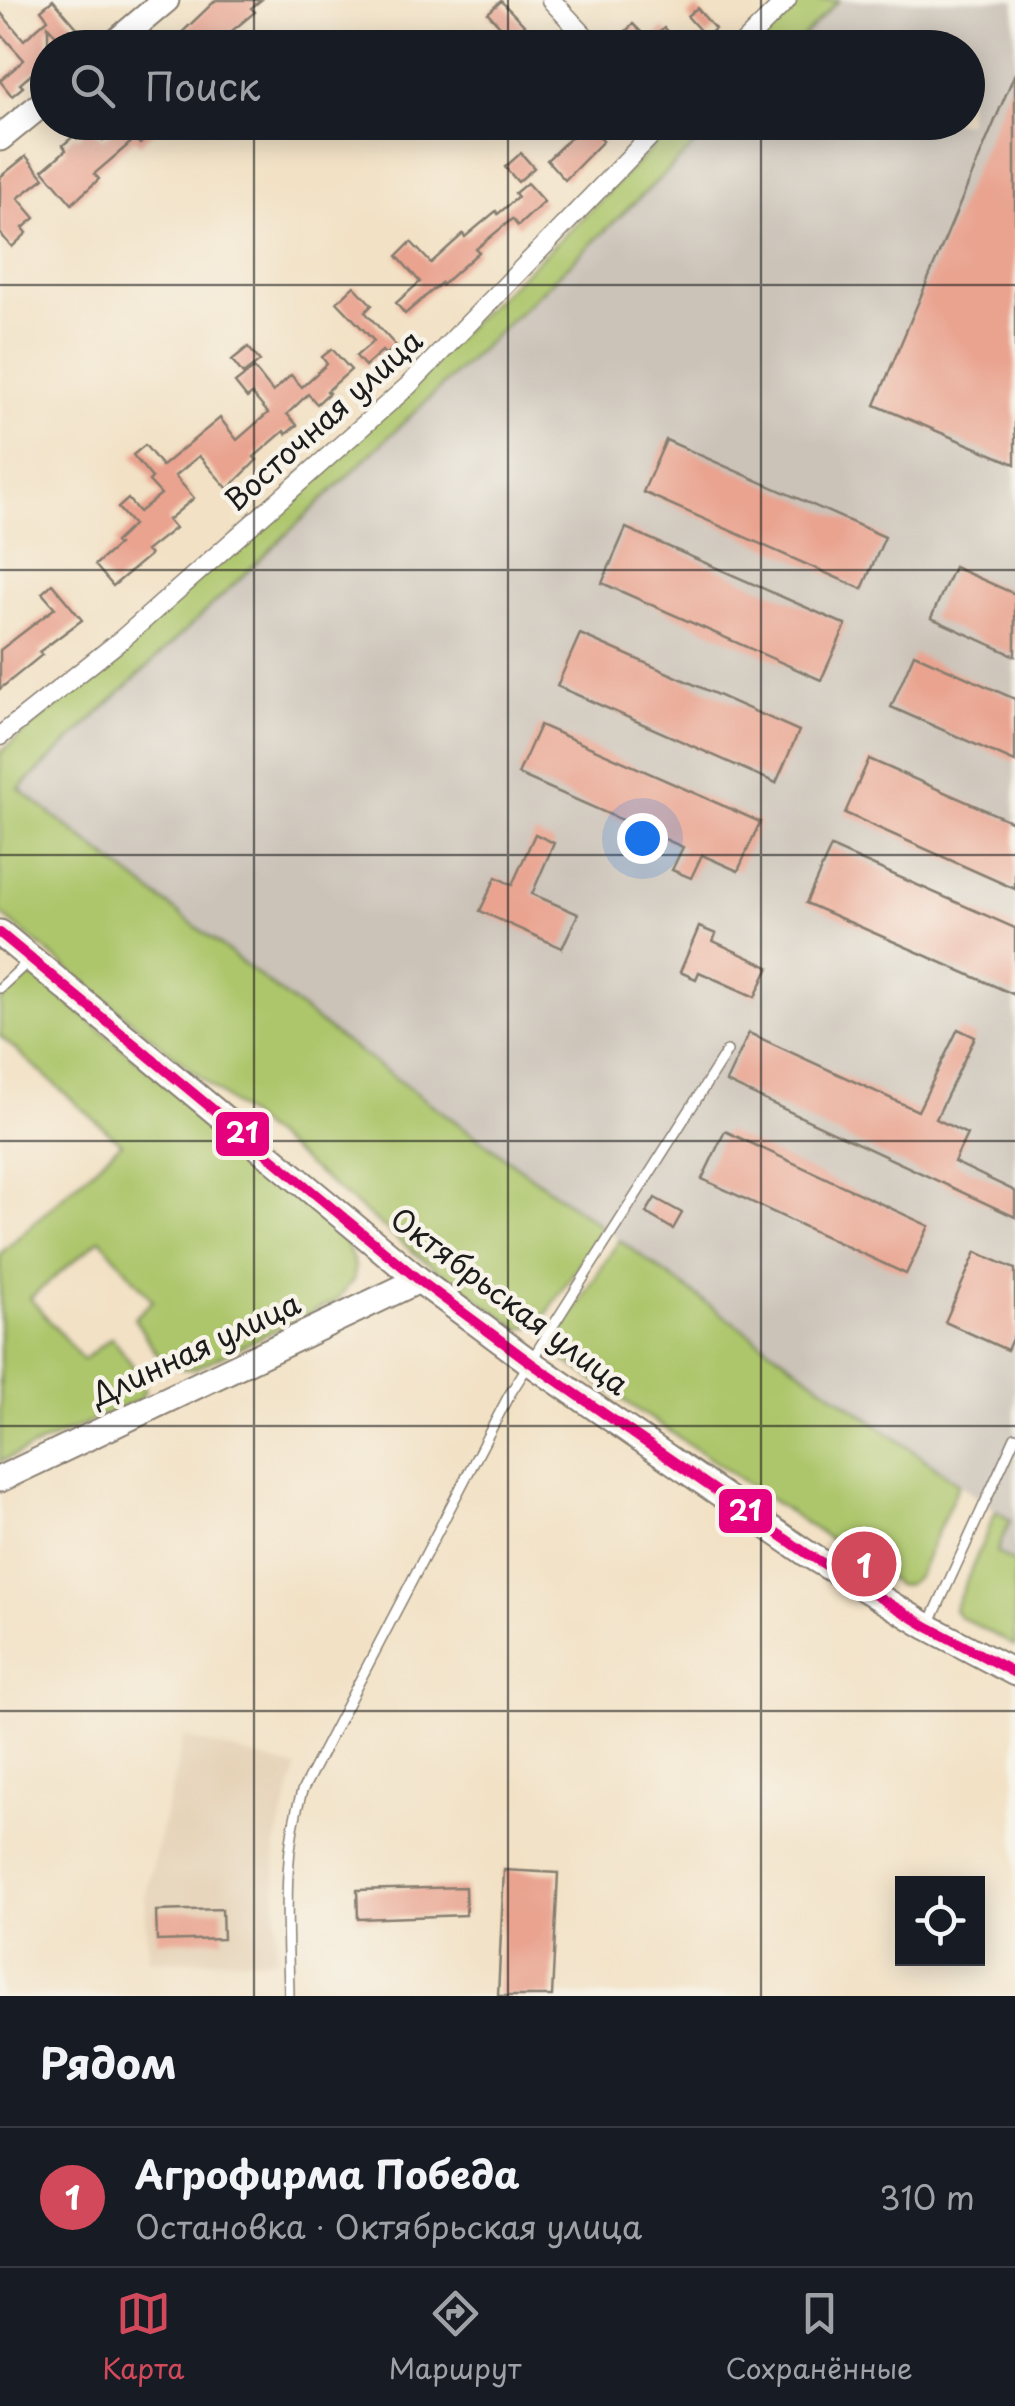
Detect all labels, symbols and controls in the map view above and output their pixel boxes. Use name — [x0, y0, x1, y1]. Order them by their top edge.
search box — [30, 30, 985, 140]
text: Поиск — [145, 57, 260, 114]
icon: search — [65, 58, 120, 113]
street label: Восточная улица — [213, 318, 432, 521]
your location — [617, 813, 668, 864]
line badge: 21 — [214, 1110, 271, 1158]
text: 21 — [225, 1110, 259, 1153]
street label: Октябрьская улица — [382, 1195, 639, 1405]
street label: Длинная улица — [82, 1279, 307, 1416]
line badge: 21 — [717, 1487, 774, 1535]
text: 21 — [728, 1488, 762, 1531]
pin: 1 — [832, 1526, 896, 1602]
map controls — [895, 1876, 985, 1966]
button: locate — [895, 1876, 985, 1966]
text: Рядом — [40, 2030, 177, 2093]
text: Агрофирма Победа — [135, 2145, 520, 2202]
text: 1 — [65, 2173, 80, 2221]
text: 310 m — [879, 2173, 975, 2221]
text: Остановка · Октябрьская улица — [135, 2202, 642, 2250]
tab: Карта — [102, 2286, 184, 2389]
tab: Маршрут — [389, 2286, 521, 2389]
tab: Сохранённые — [726, 2286, 913, 2389]

